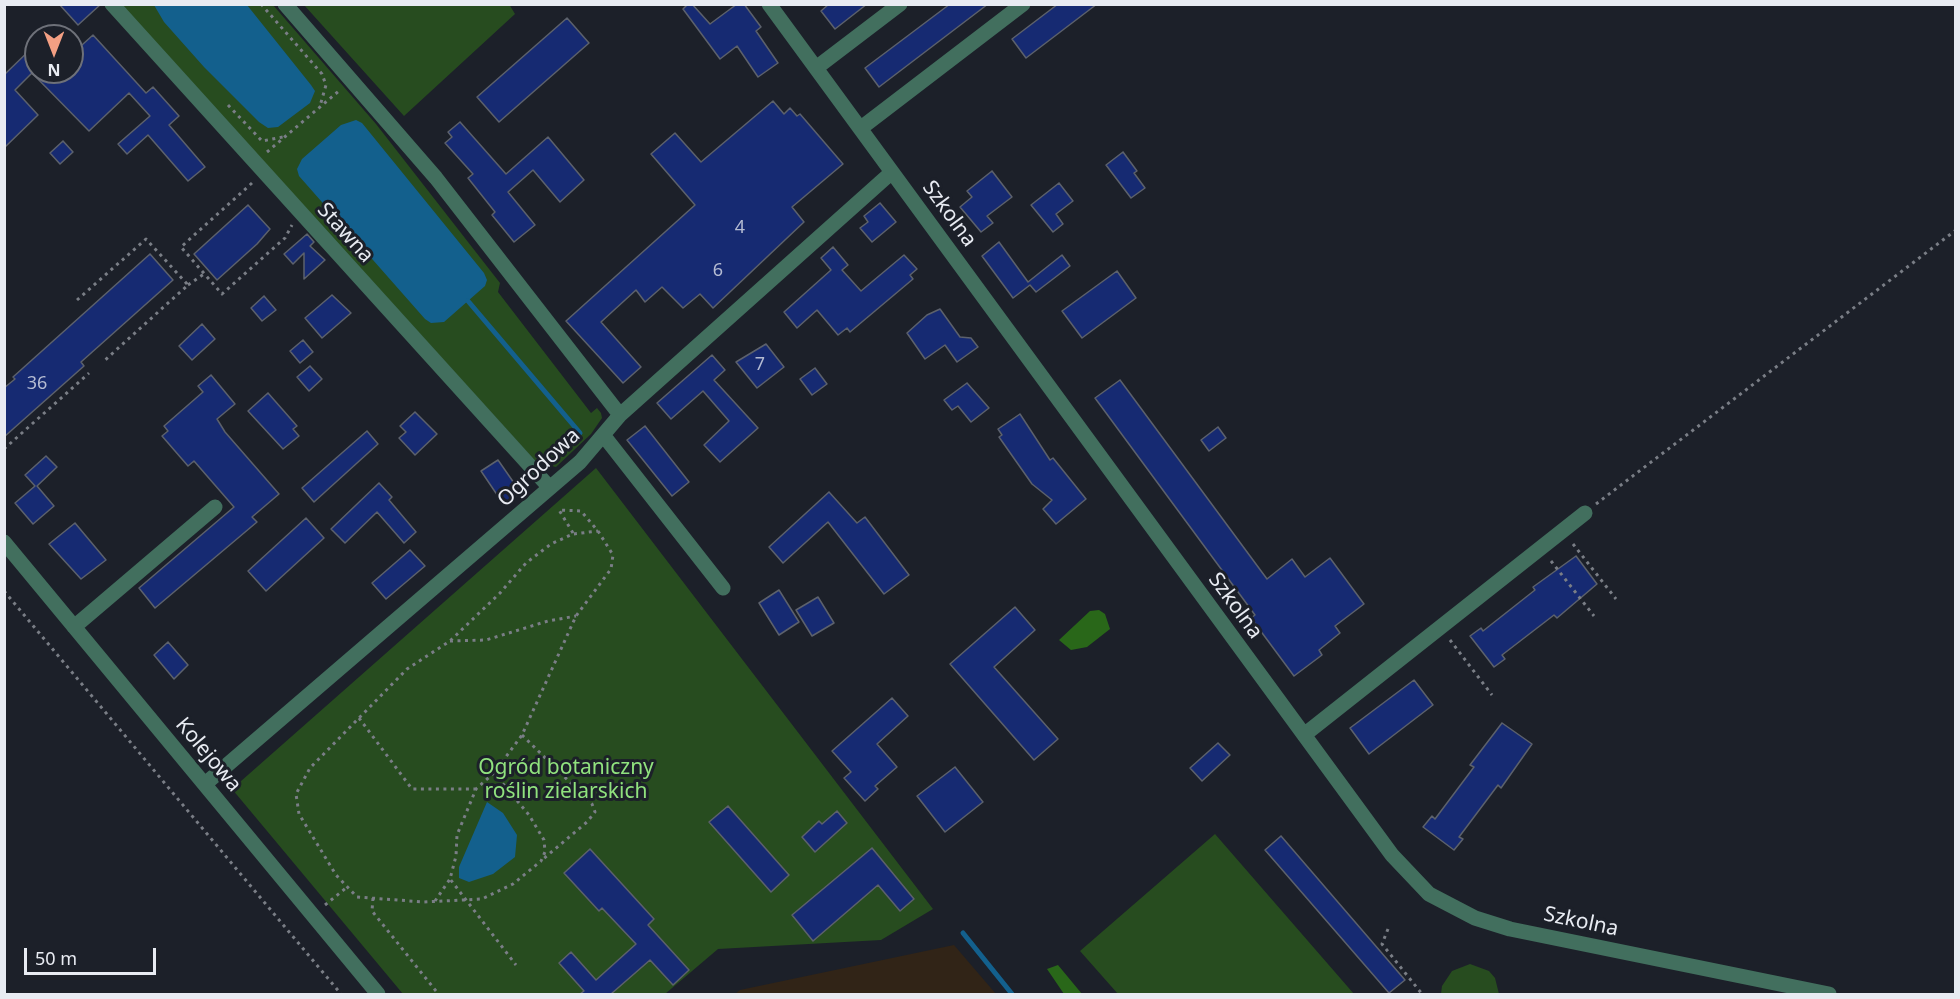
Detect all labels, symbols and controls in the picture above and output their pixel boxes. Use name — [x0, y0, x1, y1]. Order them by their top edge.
north arrow — [24, 24, 84, 84]
text: N — [48, 59, 61, 81]
street label: Szkolna — [917, 176, 981, 252]
street label: Stawna — [311, 198, 379, 268]
house number: 4 — [735, 217, 745, 239]
house number: 6 — [713, 260, 723, 282]
house number: 7 — [755, 354, 765, 376]
house number: 36 — [27, 373, 47, 395]
street label: Ogrodowa — [492, 423, 586, 513]
street label: Szkolna — [1203, 568, 1267, 644]
street label: Kolejowa — [170, 713, 246, 797]
park label: Ogród botaniczny roślin zielarskich — [478, 755, 654, 805]
street label: Szkolna — [1541, 902, 1621, 942]
scale bar — [27, 936, 159, 974]
text: 50 m — [35, 946, 77, 970]

